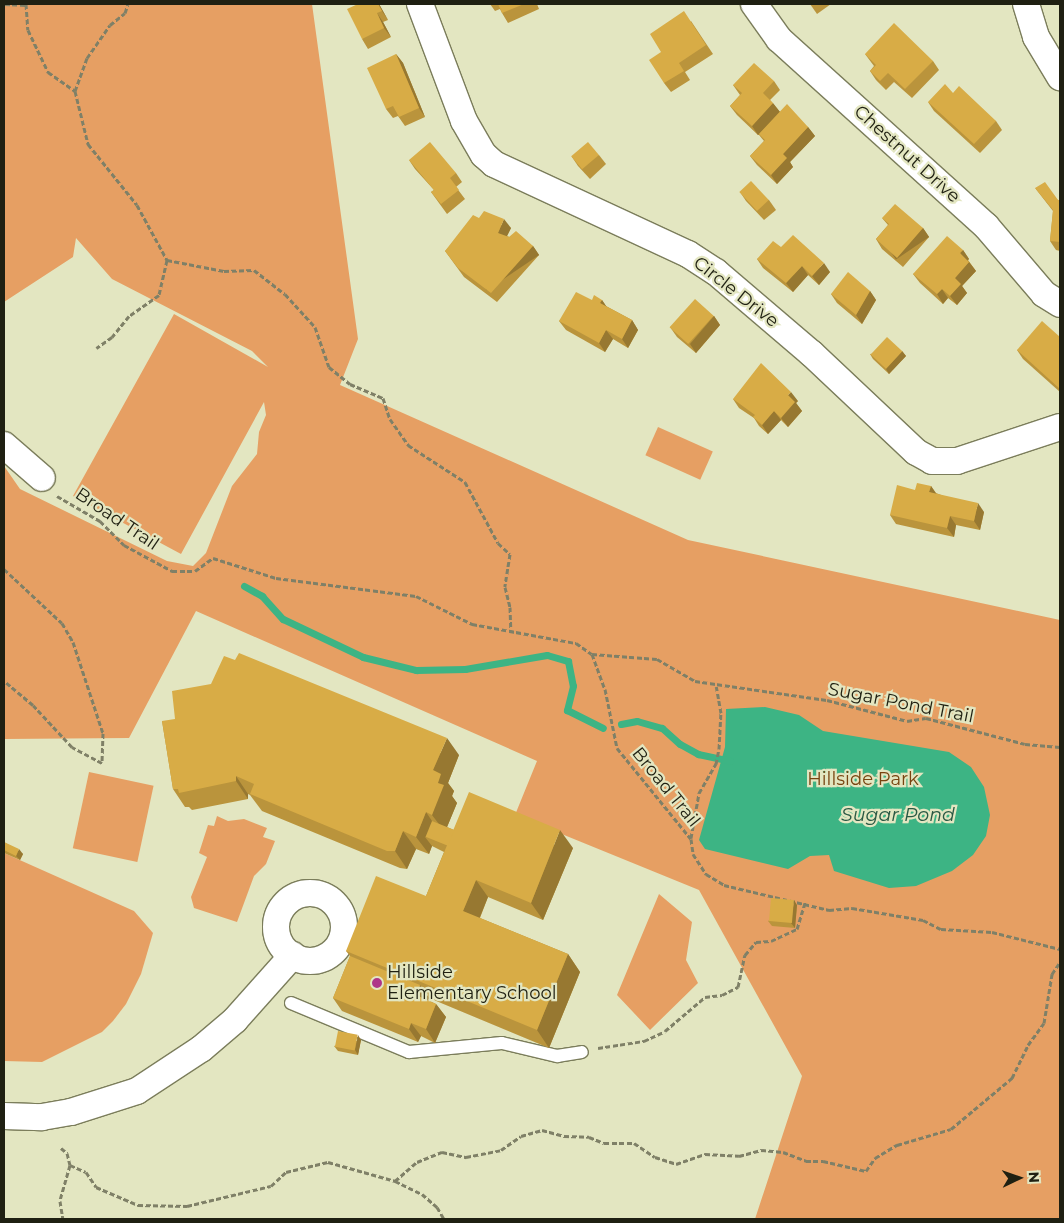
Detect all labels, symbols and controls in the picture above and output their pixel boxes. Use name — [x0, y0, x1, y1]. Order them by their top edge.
street label: Chestnut Drive — [849, 101, 965, 207]
street label: Circle Drive — [689, 252, 783, 332]
street label: Broad Trail — [71, 483, 163, 555]
street label: Sugar Pond Trail — [826, 678, 976, 728]
street label: Broad Trail — [627, 743, 705, 831]
park label: Hillside Park — [807, 768, 919, 790]
water label: Sugar Pond — [841, 804, 955, 826]
place label: Hillside Elementary School — [387, 962, 557, 1004]
marker: Hillside Elementary School — [371, 977, 383, 989]
north arrow — [994, 1153, 1044, 1203]
text: N — [1025, 1171, 1043, 1183]

